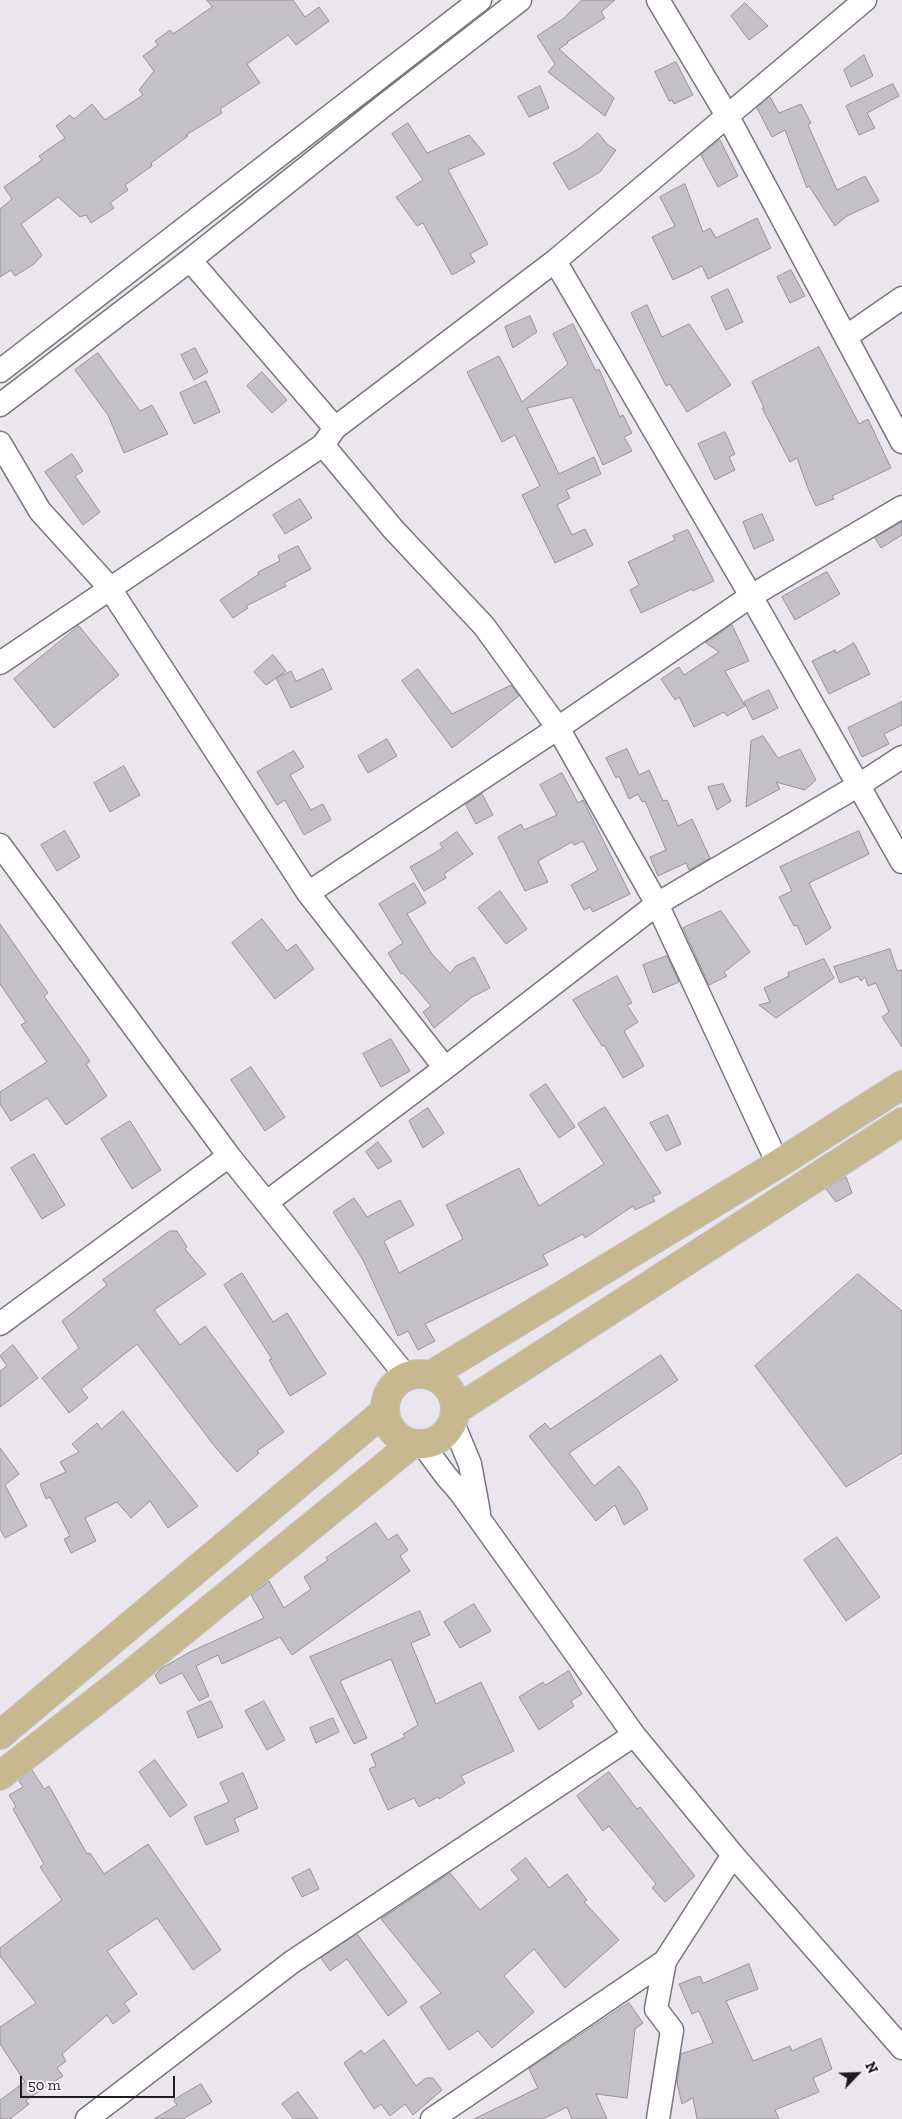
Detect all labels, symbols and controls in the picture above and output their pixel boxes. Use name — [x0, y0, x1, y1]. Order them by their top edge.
north arrow — [832, 2049, 882, 2099]
text: N — [861, 2059, 881, 2076]
scale bar — [22, 2066, 178, 2098]
text: 50 m — [28, 2076, 61, 2094]

